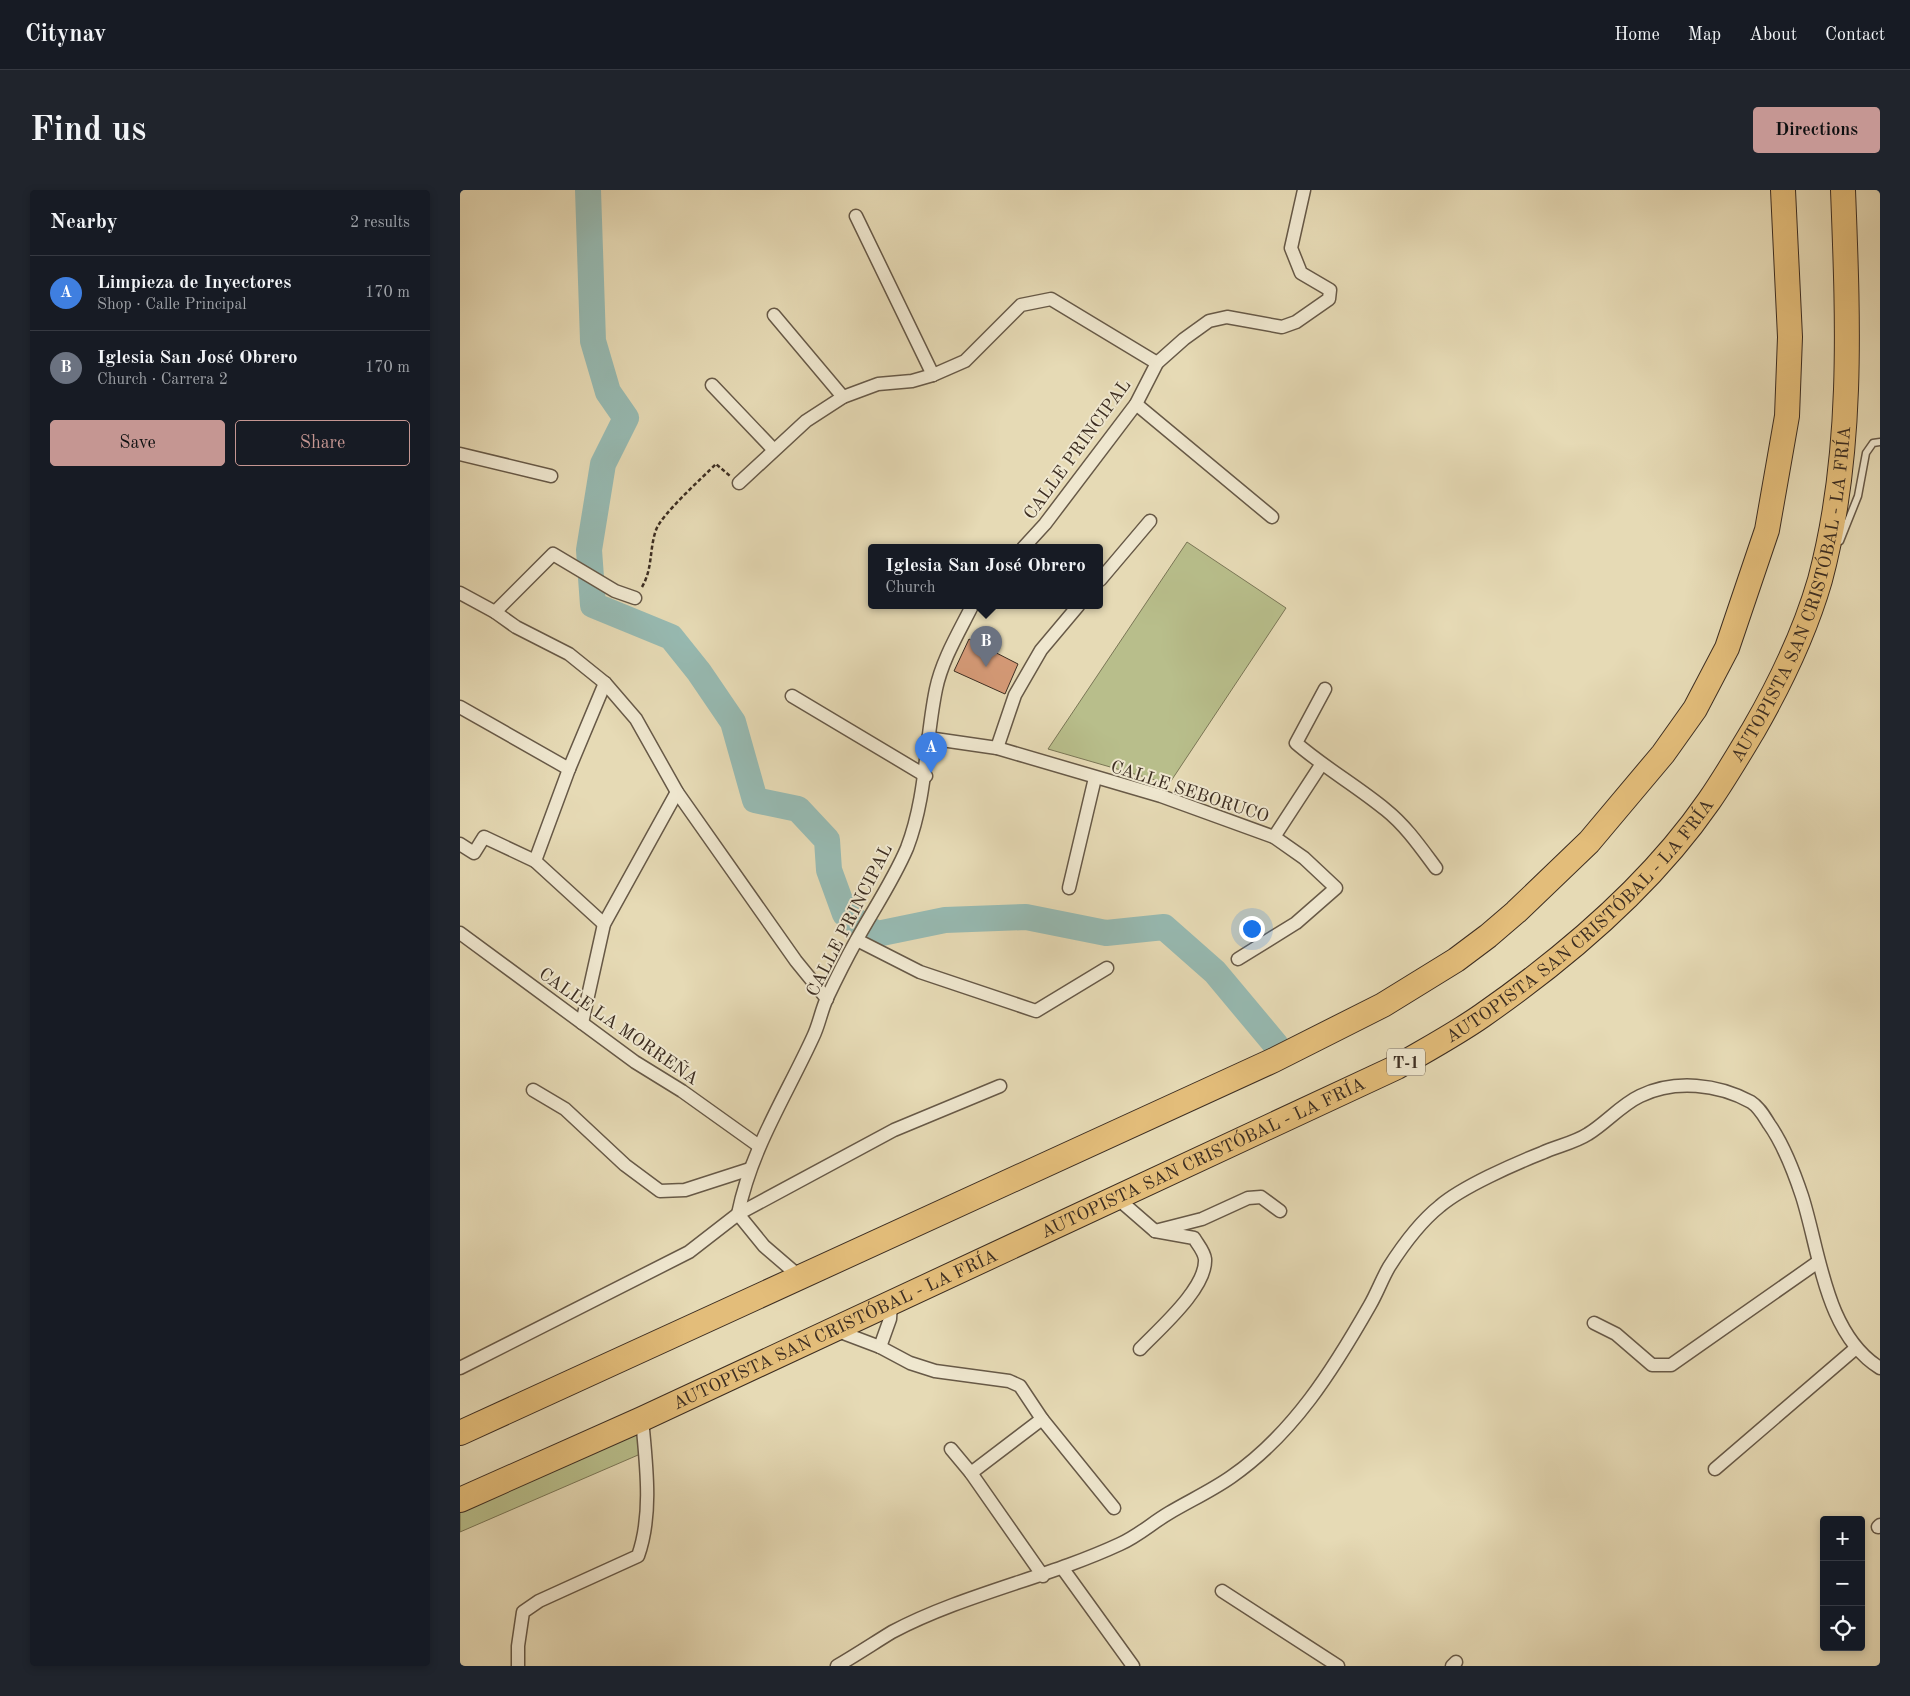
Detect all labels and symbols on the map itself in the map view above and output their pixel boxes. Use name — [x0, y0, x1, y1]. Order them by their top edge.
street label: CALLE PRINCIPAL — [1021, 376, 1135, 523]
street label: AUTOPISTA SAN CRISTÓBAL - LA FRÍA — [1728, 425, 1854, 766]
pin: B — [970, 626, 1002, 667]
pin: A — [915, 732, 947, 773]
street label: CALLE SEBORUCO — [1108, 758, 1271, 826]
street label: AUTOPISTA SAN CRISTÓBAL - LA FRÍA — [1443, 796, 1718, 1047]
street label: CALLE PRINCIPAL — [804, 841, 896, 1000]
your location — [1239, 916, 1265, 942]
street label: CALLE LA MORREÑA — [535, 961, 705, 1089]
road number: T-1 — [1387, 1049, 1425, 1076]
street label: AUTOPISTA SAN CRISTÓBAL - LA FRÍA — [1038, 1075, 1368, 1242]
street label: AUTOPISTA SAN CRISTÓBAL - LA FRÍA — [670, 1247, 1001, 1413]

